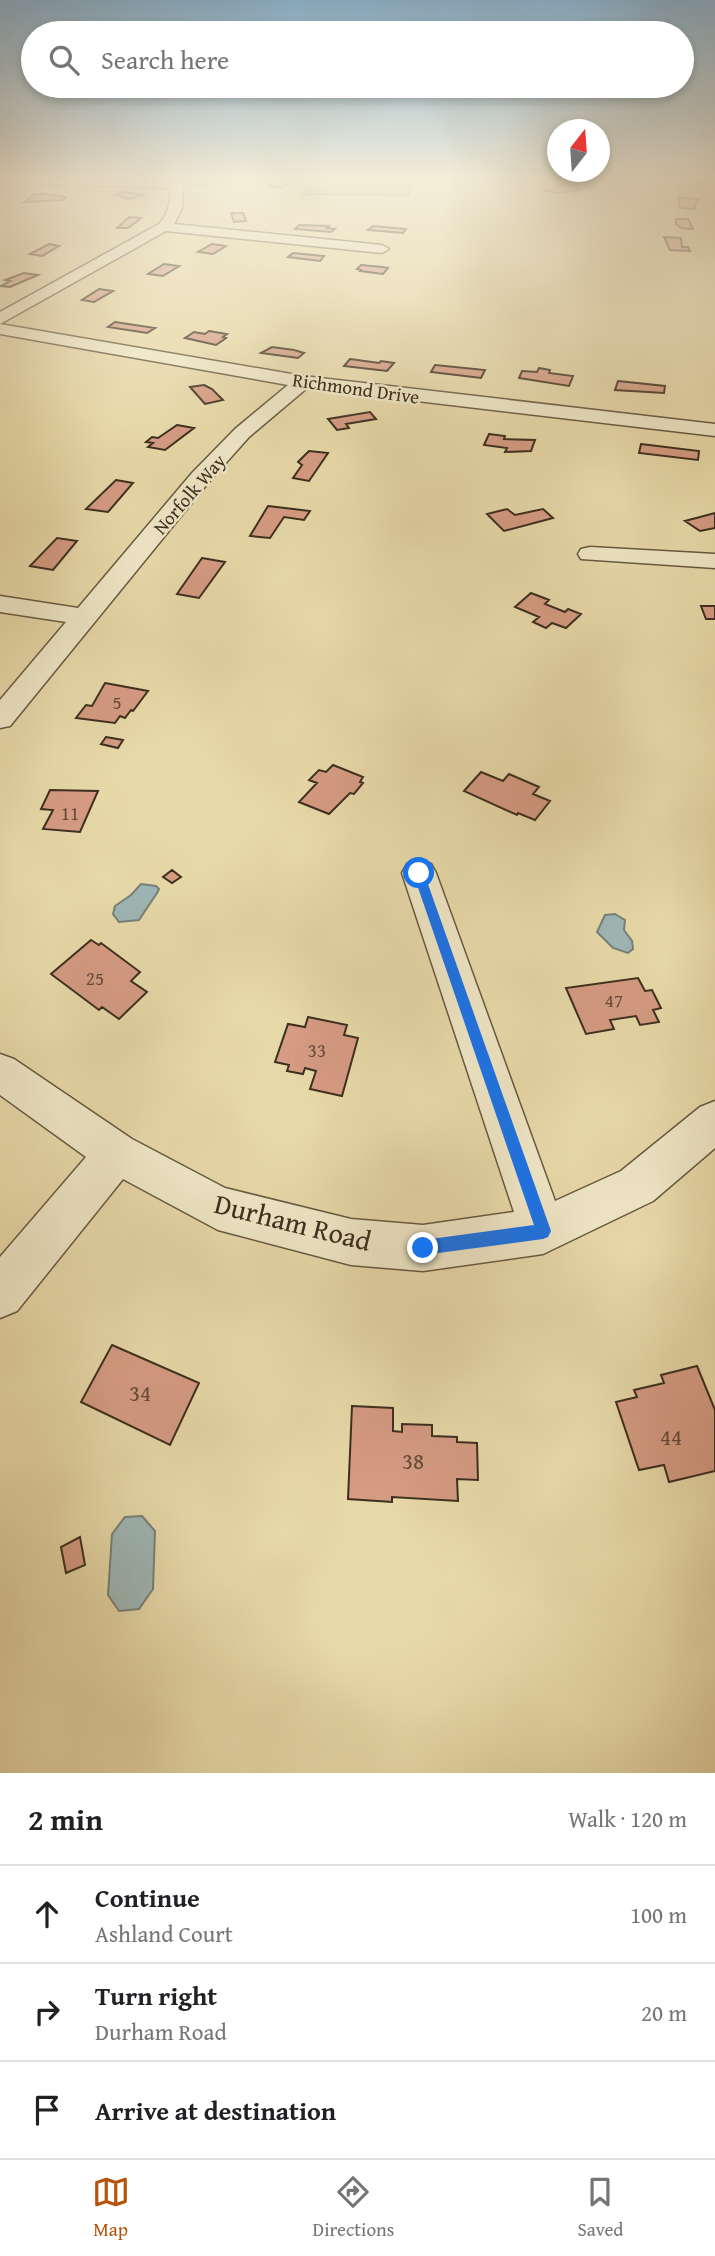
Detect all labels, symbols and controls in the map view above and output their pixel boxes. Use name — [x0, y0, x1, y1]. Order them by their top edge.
search box — [21, 21, 694, 98]
text: Search here — [101, 40, 229, 79]
icon: search — [45, 41, 83, 79]
north arrow — [547, 119, 610, 182]
street label: Richmond Drive — [291, 365, 421, 411]
street label: Norfolk Way — [146, 447, 232, 540]
house number: 5 — [112, 688, 122, 716]
house number: 11 — [61, 799, 79, 827]
route start — [403, 857, 434, 888]
house number: 25 — [86, 964, 104, 992]
house number: 47 — [605, 986, 623, 1014]
house number: 33 — [308, 1036, 326, 1064]
street label: Durham Road — [210, 1182, 376, 1261]
route end — [407, 1232, 438, 1263]
house number: 34 — [129, 1376, 151, 1409]
house number: 44 — [660, 1420, 682, 1453]
house number: 38 — [402, 1444, 424, 1477]
text: 2 min — [28, 1797, 103, 1841]
text: Walk · 120 m — [568, 1802, 687, 1835]
text: Continue — [95, 1878, 200, 1917]
icon: ahead — [28, 1895, 66, 1933]
text: 100 m — [630, 1898, 687, 1931]
text: Ashland Court — [95, 1917, 233, 1950]
text: Turn right — [95, 1976, 217, 2015]
icon: right — [28, 1993, 66, 2031]
text: 20 m — [641, 1996, 687, 2029]
text: Durham Road — [95, 2015, 227, 2048]
icon: arrive — [28, 2091, 66, 2129]
text: Arrive at destination — [95, 2091, 336, 2130]
tab: Map — [92, 2173, 130, 2243]
tab: Directions — [313, 2173, 394, 2243]
tab: Saved — [577, 2173, 623, 2243]

